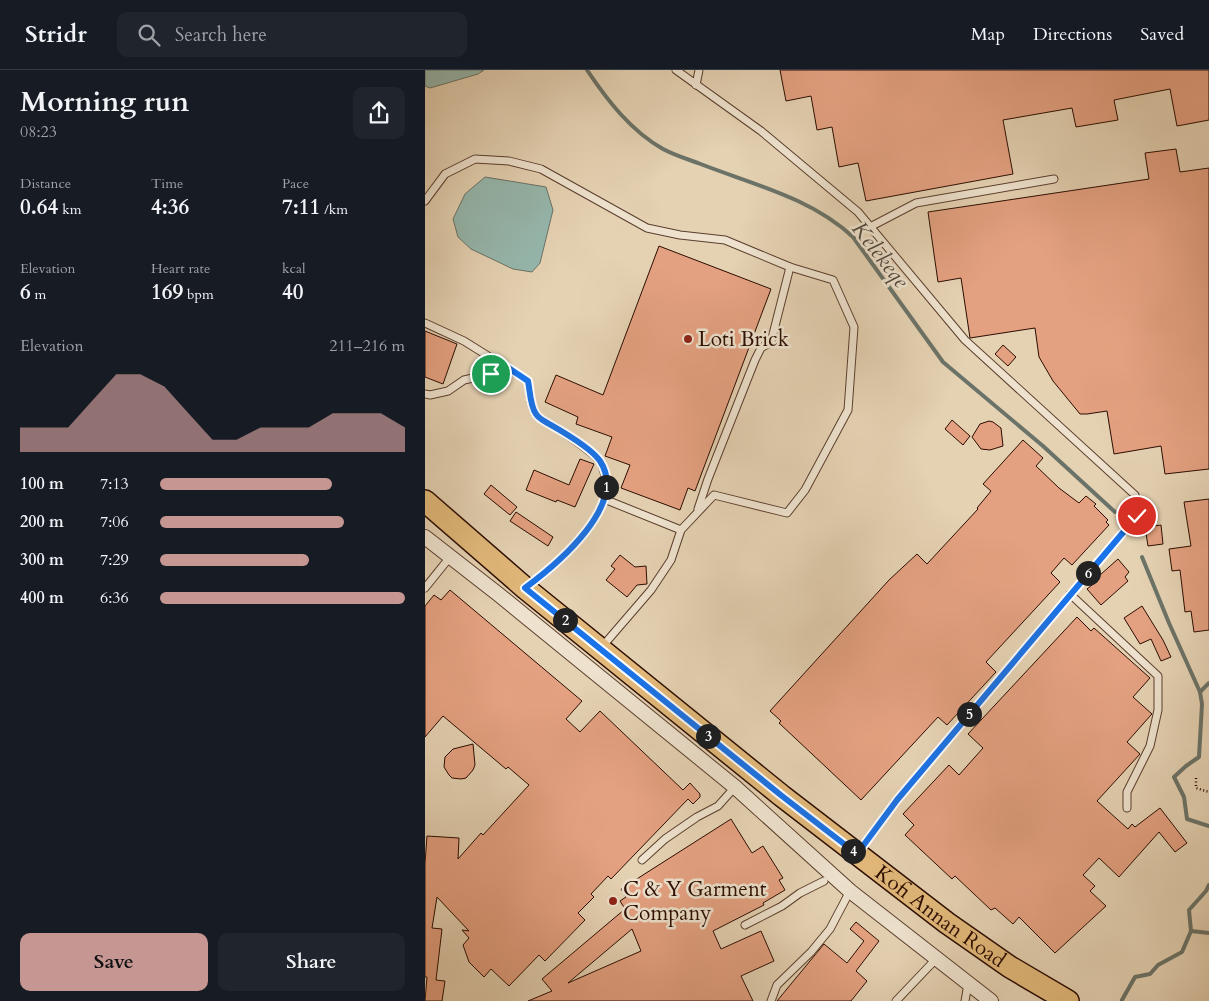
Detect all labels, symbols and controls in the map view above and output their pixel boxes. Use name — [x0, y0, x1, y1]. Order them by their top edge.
search box — [117, 12, 467, 57]
text: Stridr — [25, 18, 87, 51]
icon: search — [135, 21, 163, 49]
text: Search here — [175, 22, 267, 48]
text: Map — [971, 22, 1005, 47]
text: Directions — [1033, 22, 1112, 47]
text: Saved — [1140, 22, 1184, 47]
text: Morning run — [20, 83, 189, 121]
button: share — [353, 87, 405, 139]
text: 08:23 — [20, 121, 57, 143]
text: Distance — [20, 174, 71, 193]
text: Time — [151, 174, 183, 193]
text: Pace — [282, 174, 309, 193]
text: 0.64 — [20, 193, 58, 222]
text: 4:36 — [151, 193, 189, 222]
text: 7:11 — [282, 193, 320, 222]
text: km — [58, 200, 81, 219]
text: /km — [320, 200, 348, 219]
water label: Kelekeqe — [845, 215, 916, 295]
text: Elevation — [20, 259, 76, 278]
text: Heart rate — [151, 259, 210, 278]
text: kcal — [282, 259, 306, 278]
text: 6 — [20, 278, 31, 307]
text: 169 — [151, 278, 183, 307]
text: 40 — [282, 278, 304, 307]
text: m — [31, 285, 46, 304]
text: bpm — [183, 285, 214, 304]
place label: Loti Brick — [698, 325, 790, 354]
marker: Loti Brick — [682, 333, 694, 345]
text: Elevation — [20, 335, 84, 357]
text: 211–216 m — [329, 335, 405, 357]
pin — [470, 353, 512, 395]
icon: arrive — [477, 360, 505, 388]
text: 100 m — [20, 473, 64, 495]
text: 7:13 — [100, 473, 129, 495]
pin: 1 — [593, 474, 619, 500]
text: 1 — [603, 478, 610, 497]
pin — [1116, 495, 1158, 537]
icon: check — [1123, 502, 1151, 530]
text: 200 m — [20, 511, 64, 533]
text: 7:06 — [100, 511, 129, 533]
text: 300 m — [20, 549, 64, 571]
text: 7:29 — [100, 549, 129, 571]
pin: 6 — [1075, 560, 1101, 586]
text: 6 — [1085, 564, 1092, 583]
text: 400 m — [20, 587, 64, 609]
text: 6:36 — [100, 587, 129, 609]
pin: 2 — [553, 608, 577, 632]
text: 2 — [562, 611, 569, 630]
pin: 5 — [957, 702, 981, 726]
text: 5 — [966, 705, 973, 724]
pin: 3 — [695, 724, 721, 748]
text: 3 — [705, 727, 712, 746]
pin: 4 — [841, 838, 865, 864]
text: 4 — [850, 842, 857, 861]
street label: Kofi Annan Road — [869, 859, 1011, 975]
place label: C & Y Garment Company — [623, 875, 767, 928]
marker: C & Y Garment Company — [607, 895, 619, 907]
button: Save — [20, 933, 208, 991]
button: Share — [218, 933, 405, 991]

